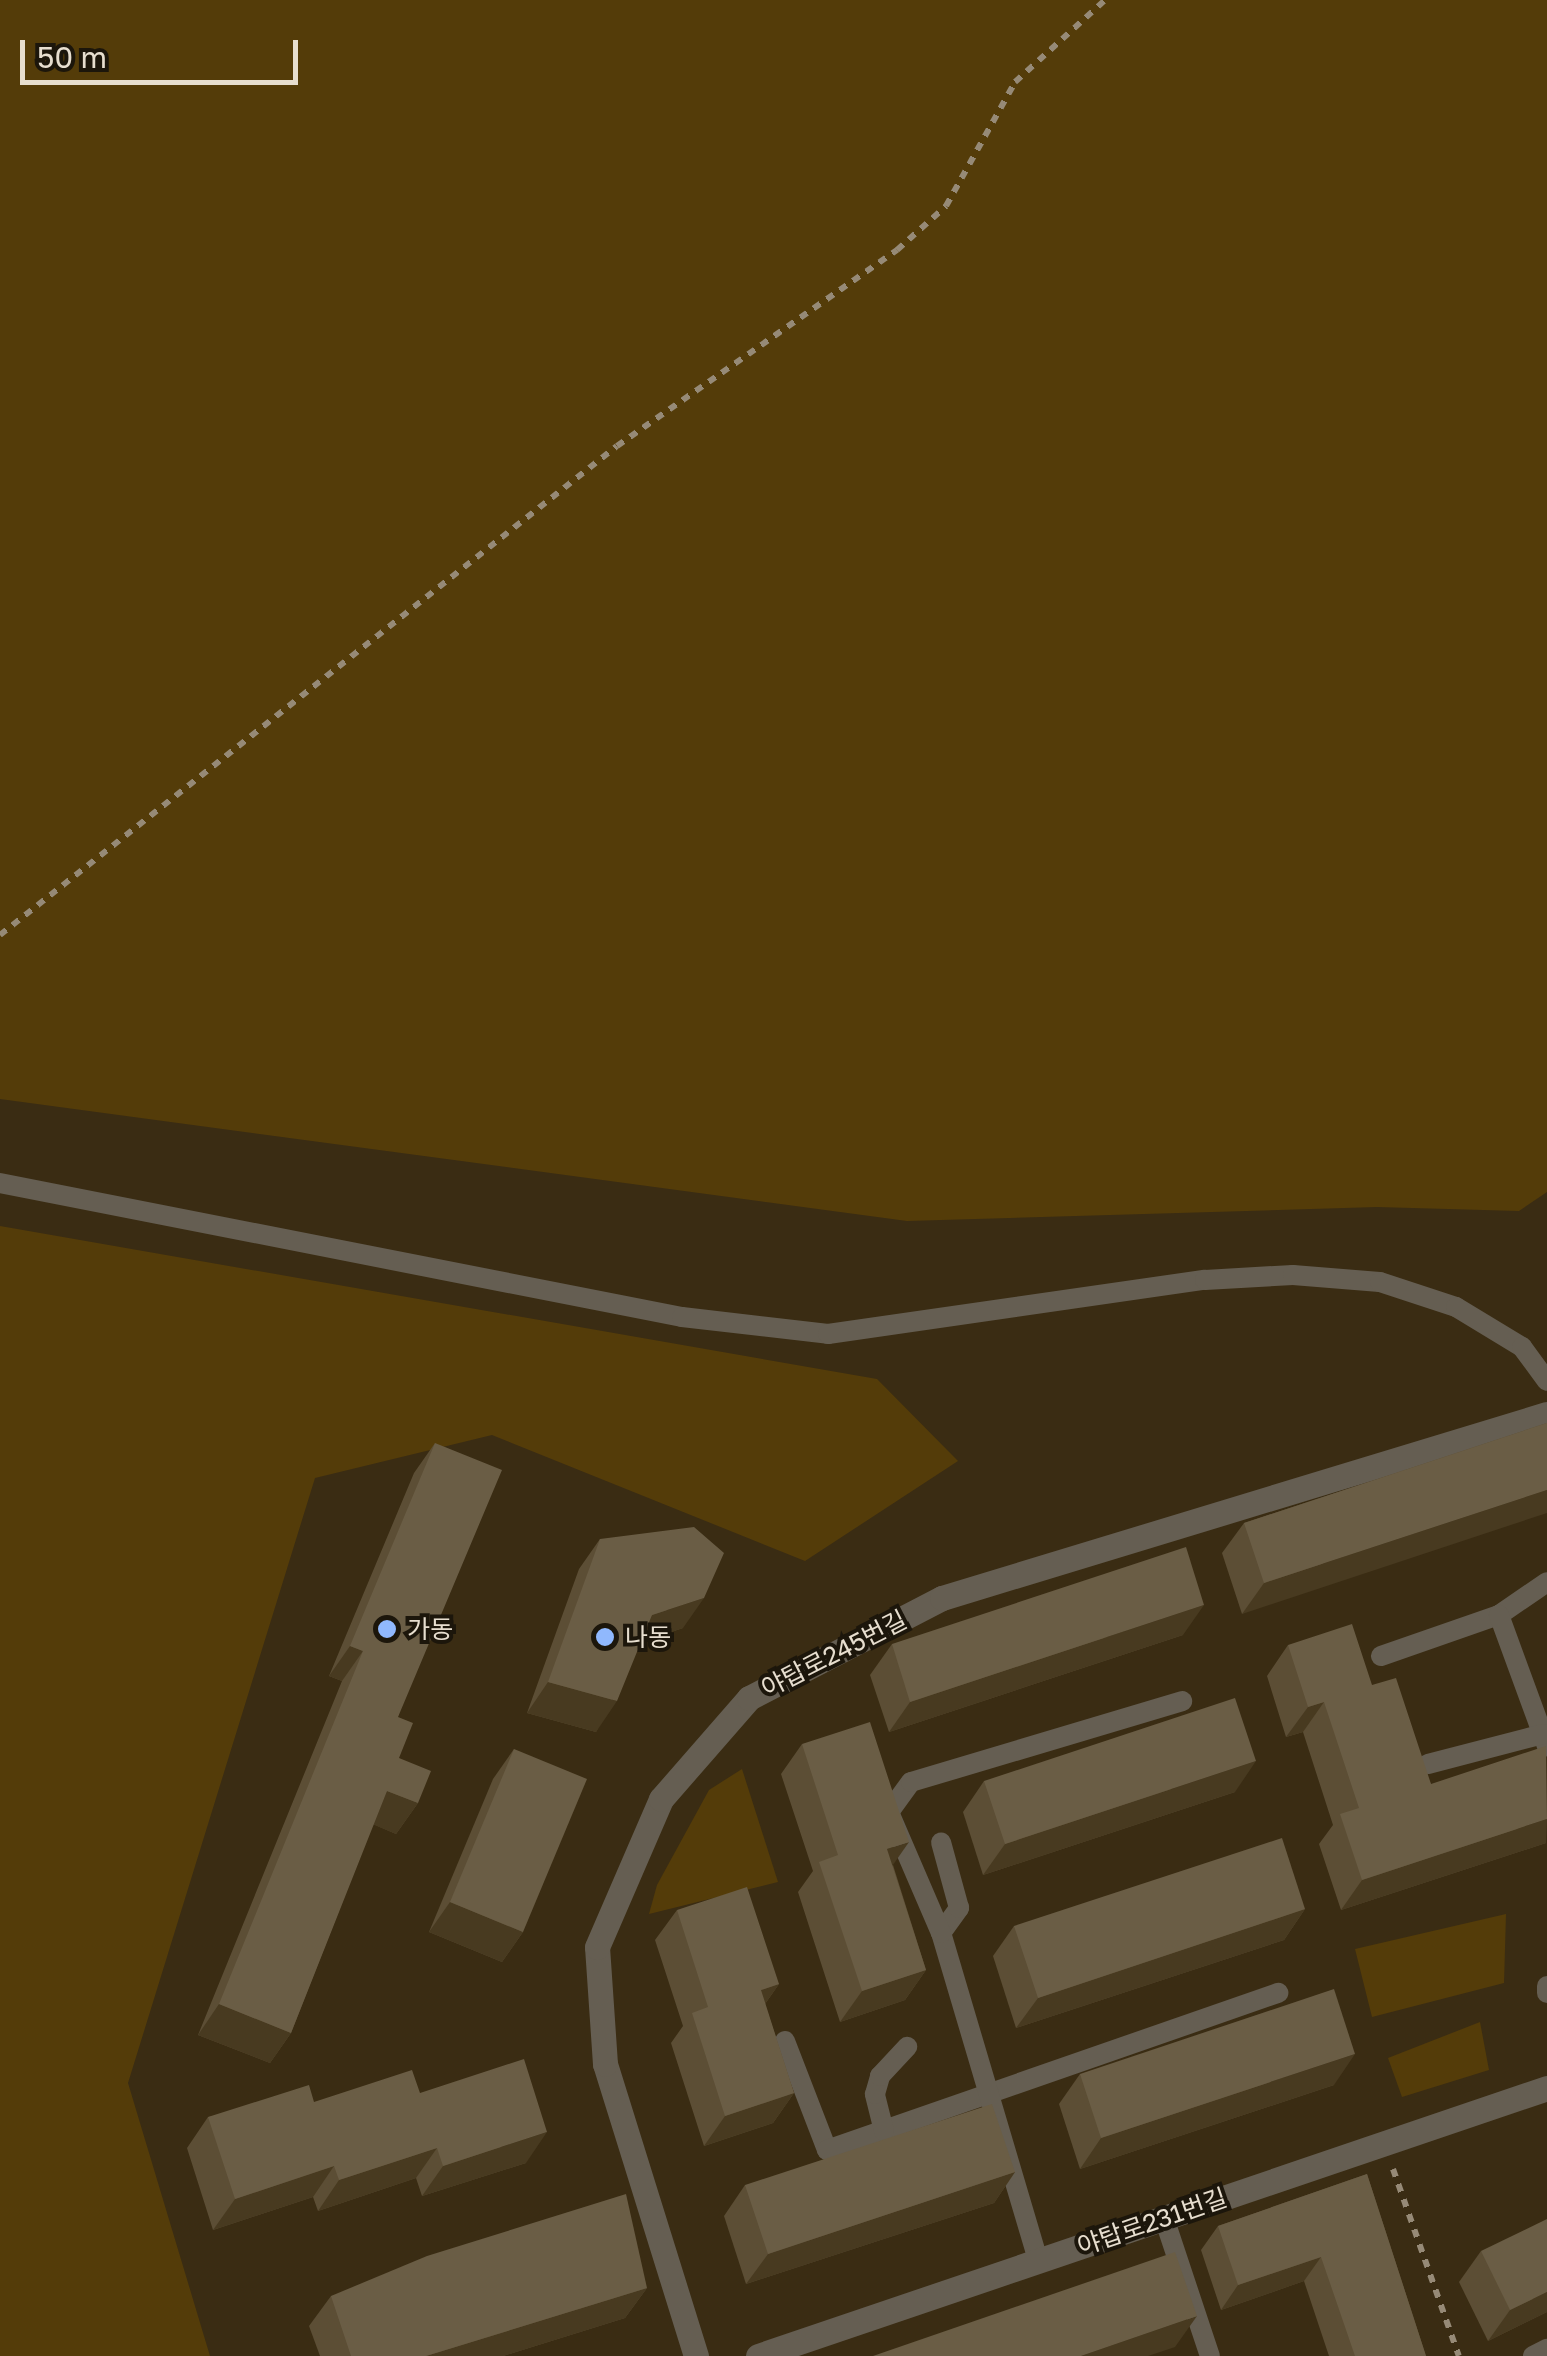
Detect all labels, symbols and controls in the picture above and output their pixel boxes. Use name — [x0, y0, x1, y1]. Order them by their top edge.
scale bar — [25, 20, 302, 82]
text: 50 m — [37, 39, 107, 75]
street label: 야탑로245번길 — [756, 1604, 912, 1704]
place label: 가동 — [407, 1614, 453, 1644]
marker: 가동 — [376, 1618, 398, 1640]
place label: 나동 — [625, 1622, 671, 1652]
marker: 나동 — [594, 1626, 616, 1648]
street label: 야탑로231번길 — [1073, 2182, 1231, 2262]

